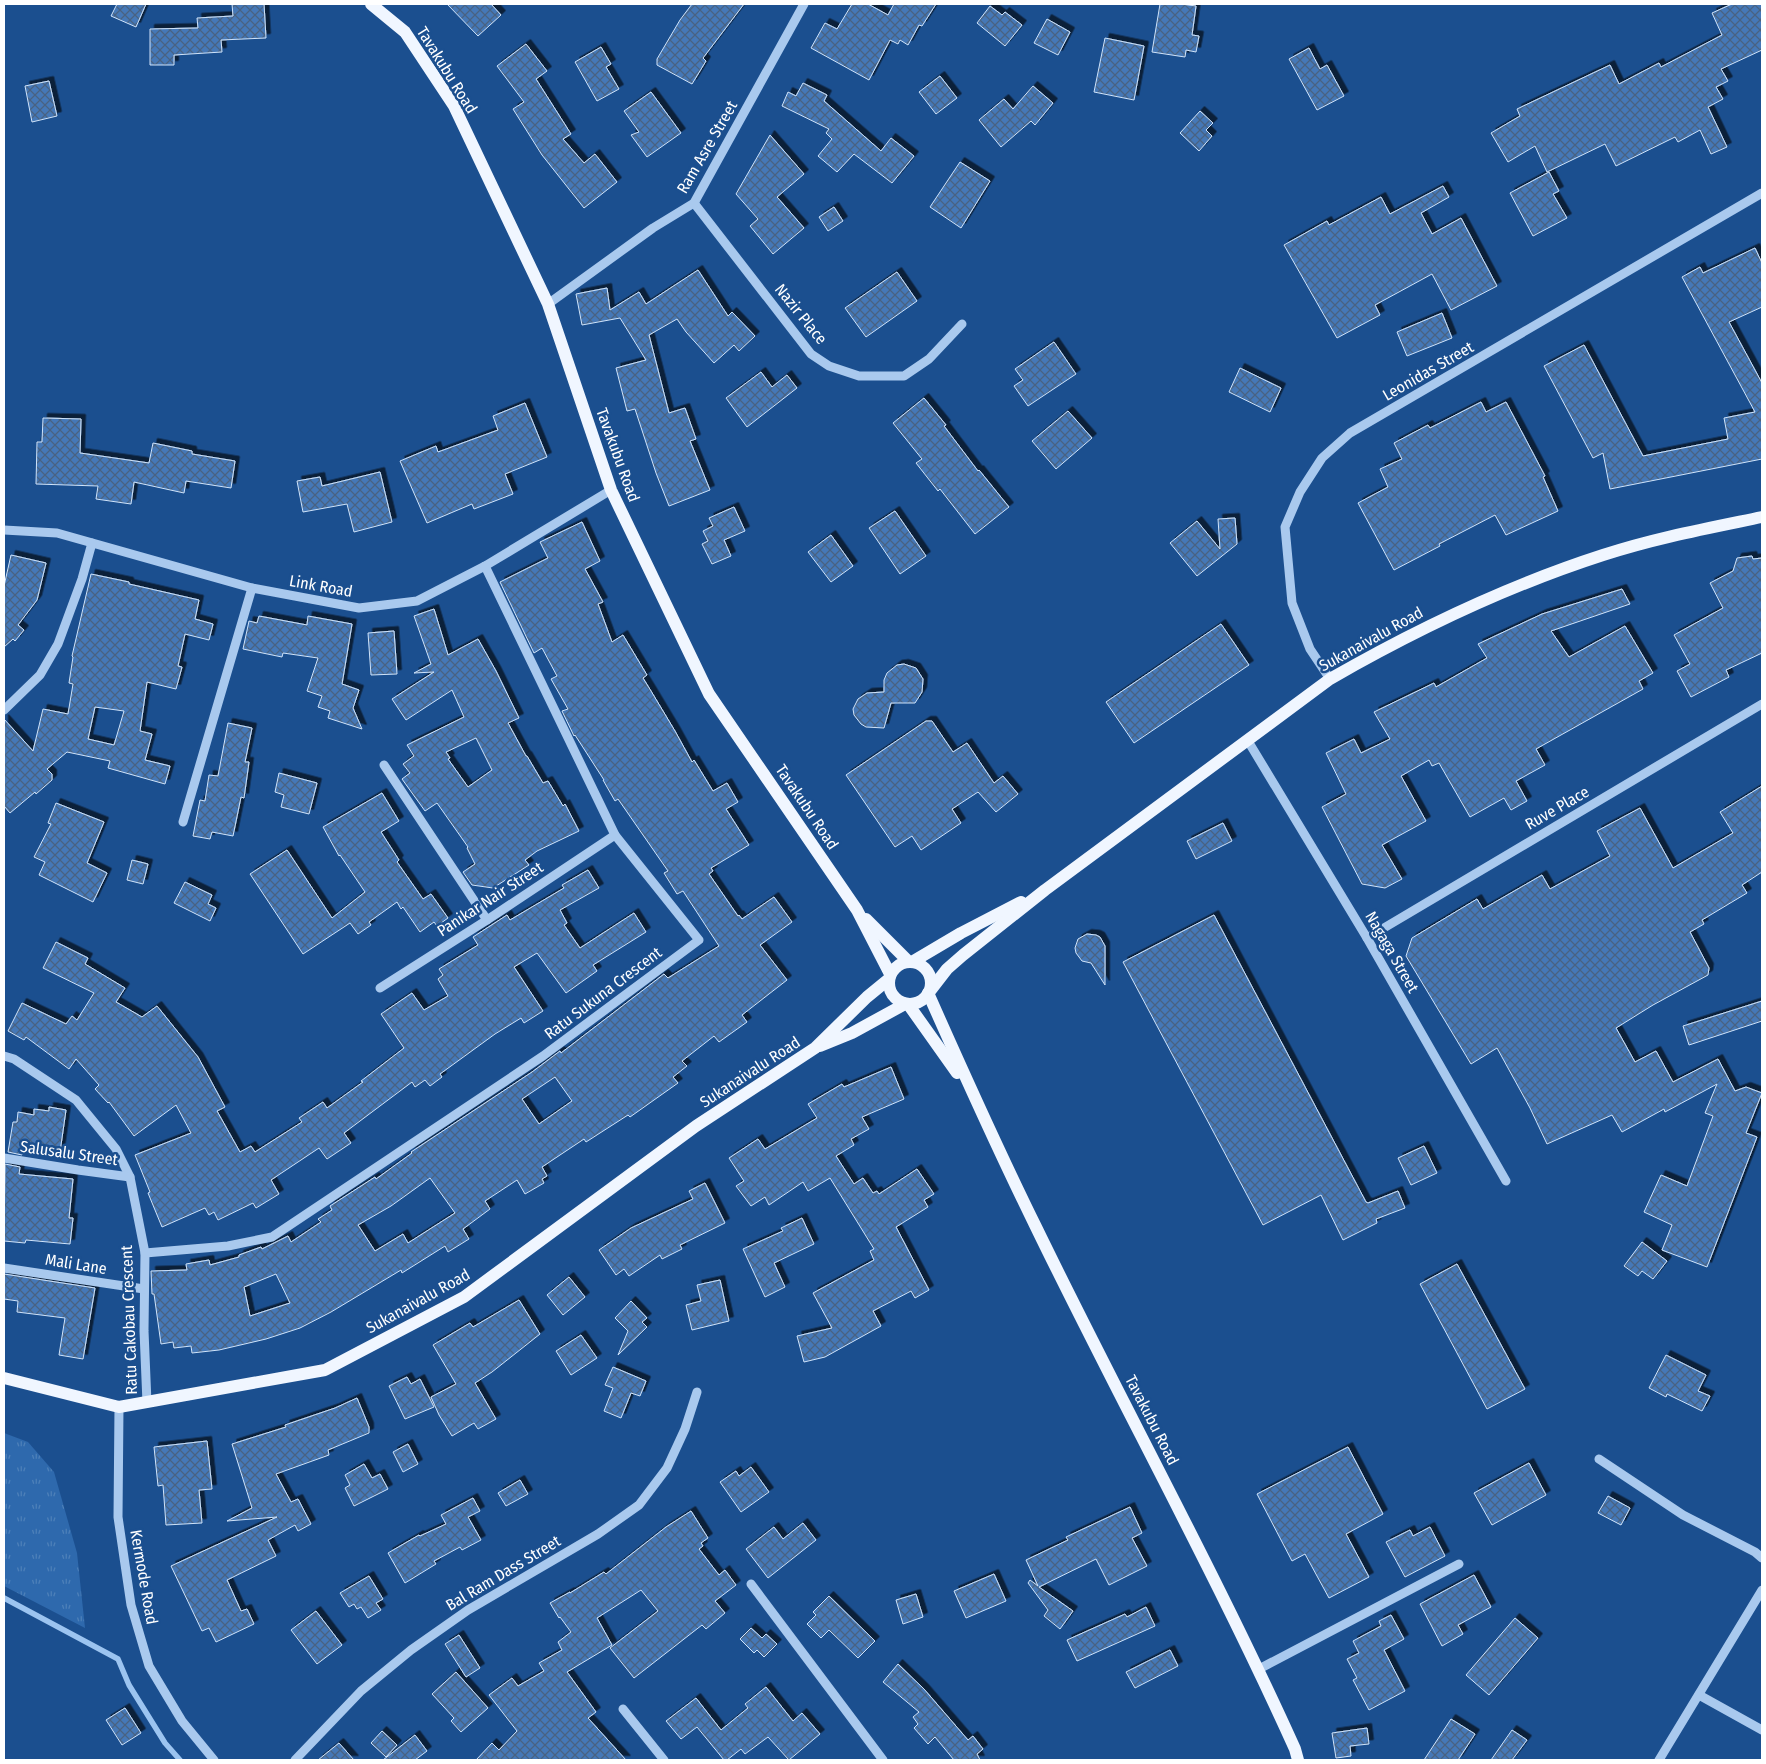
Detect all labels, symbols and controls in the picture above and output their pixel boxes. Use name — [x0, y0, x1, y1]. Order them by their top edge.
street label: Tavakubu Road — [413, 23, 481, 117]
street label: Ram Asre Street — [673, 97, 742, 197]
street label: Nazir Place — [771, 280, 831, 348]
street label: Leonidas Street — [1379, 337, 1477, 405]
street label: Tavakubu Road — [592, 405, 644, 505]
street label: Link Road — [288, 571, 354, 601]
street label: Sukanaivalu Road — [1316, 603, 1426, 675]
street label: Tavakubu Road — [772, 761, 842, 853]
street label: Ruve Place — [1522, 782, 1592, 834]
street label: Panikar Nair Street — [433, 857, 547, 940]
street label: Nagaga Street — [1361, 908, 1423, 997]
street label: Ratu Sukuna Crescent — [541, 942, 666, 1043]
street label: Sukanaivalu Road — [696, 1033, 804, 1111]
street label: Salusalu Street — [19, 1137, 120, 1169]
street label: Ratu Cakobau Crescent — [117, 1244, 141, 1395]
street label: Mali Lane — [44, 1250, 108, 1278]
street label: Sukanaivalu Road — [363, 1265, 473, 1337]
street label: Tavakubu Road — [1121, 1372, 1183, 1468]
street label: Kermode Road — [126, 1528, 162, 1626]
street label: Bal Ram Dass Street — [442, 1531, 564, 1615]

